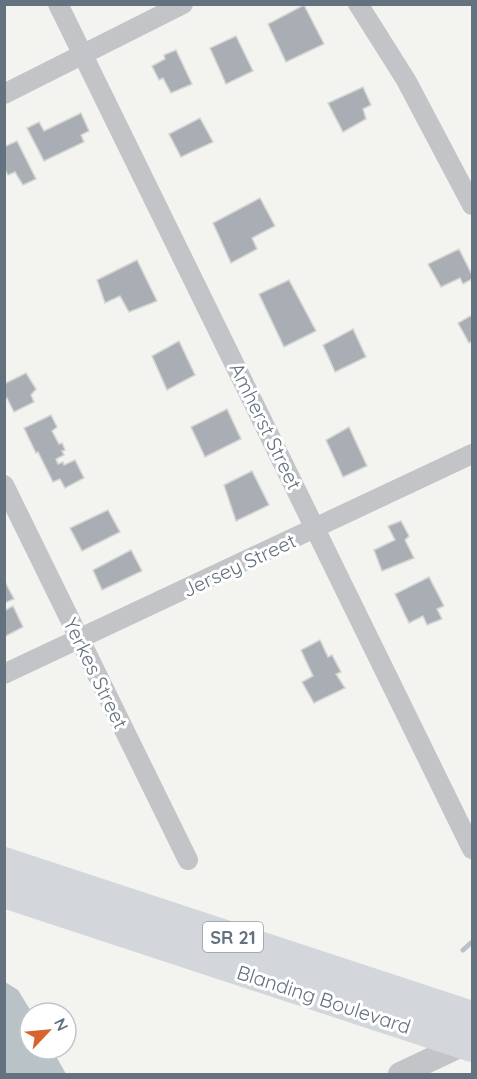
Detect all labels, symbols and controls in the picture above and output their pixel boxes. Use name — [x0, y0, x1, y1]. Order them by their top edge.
street label: Amherst Street — [225, 359, 308, 494]
street label: Jersey Street — [178, 528, 300, 602]
street label: Yerkes Street — [58, 613, 134, 733]
road number: SR 21 — [203, 922, 263, 952]
street label: Blanding Boulevard — [234, 959, 414, 1039]
north arrow — [18, 1001, 78, 1061]
text: N — [50, 1015, 73, 1034]

